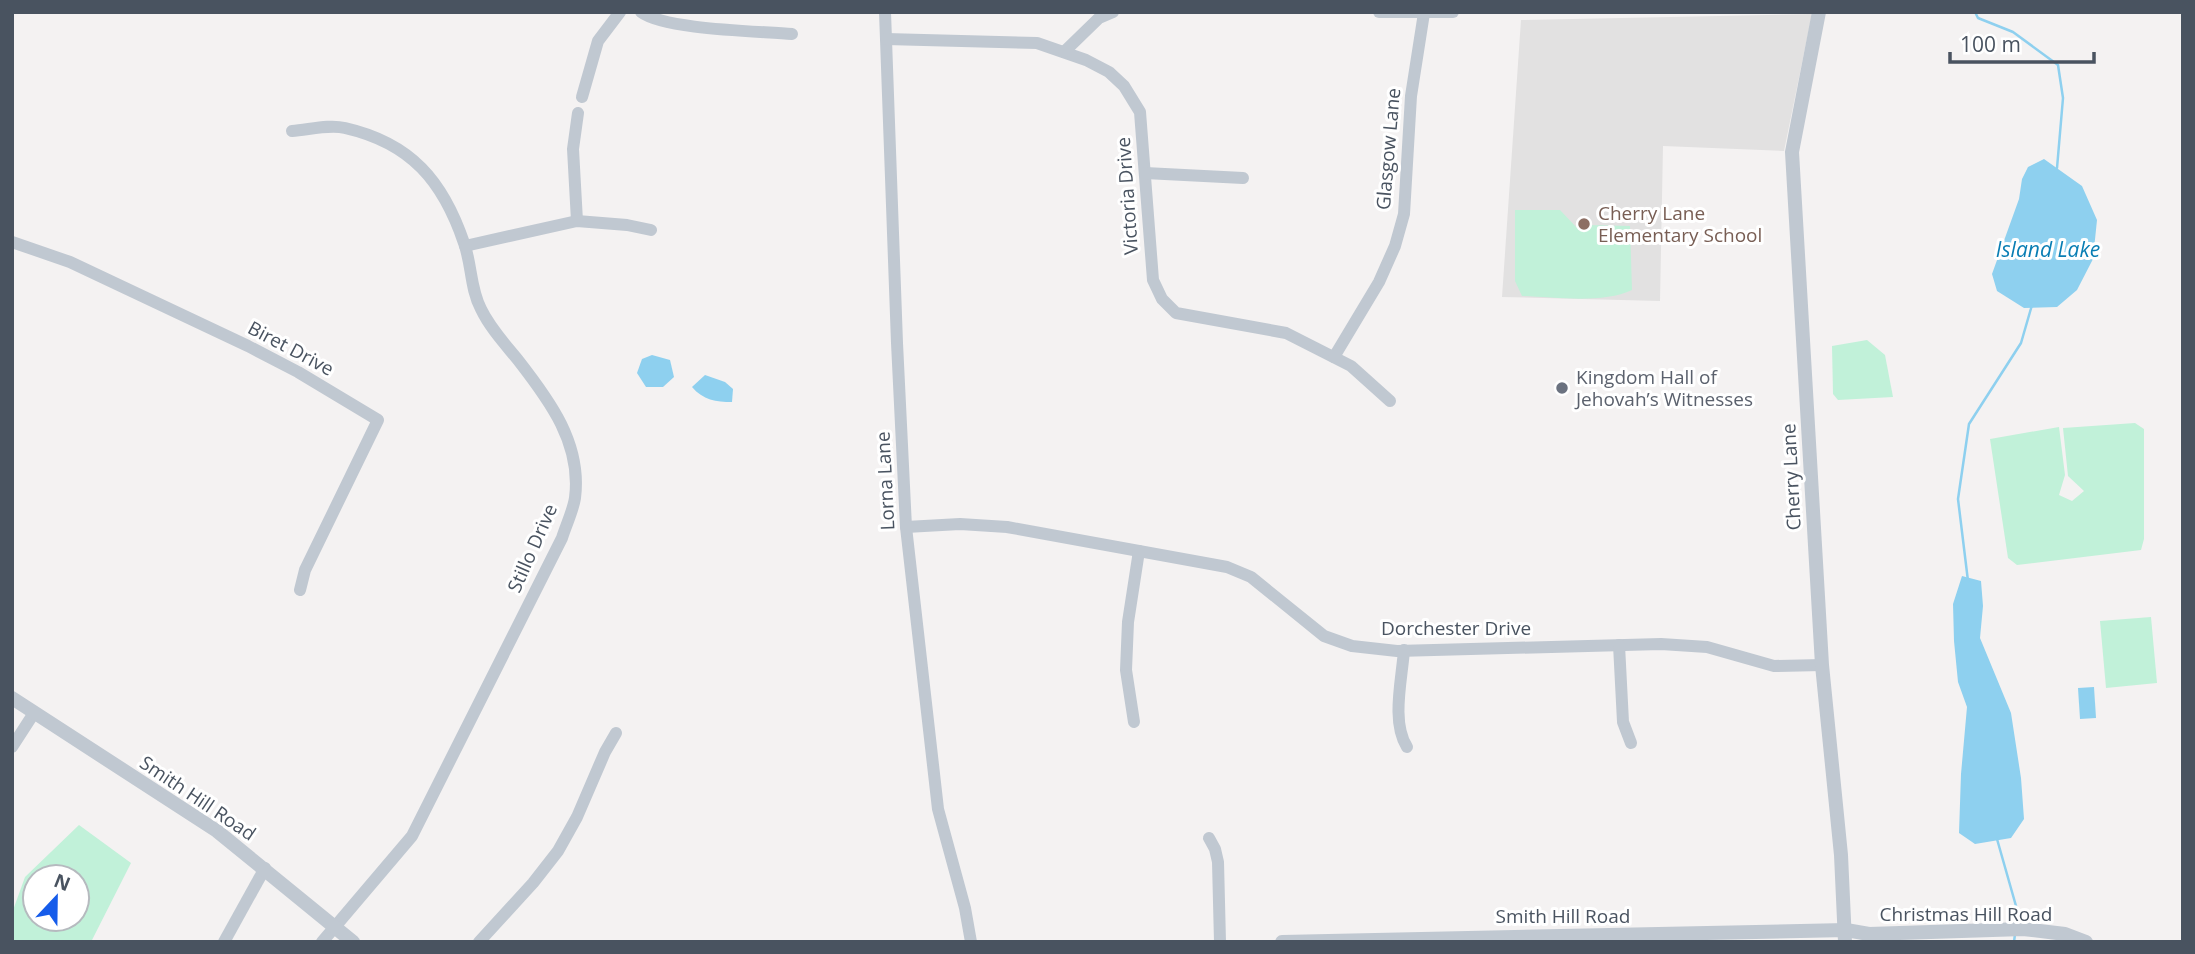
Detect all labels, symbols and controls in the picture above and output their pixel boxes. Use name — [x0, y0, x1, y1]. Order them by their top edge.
scale bar — [1950, 21, 2094, 65]
text: 100 m — [1960, 30, 2021, 58]
street label: Glasgow Lane — [1370, 87, 1406, 211]
street label: Victoria Drive — [1110, 136, 1144, 256]
place label: Cherry Lane Elementary School — [1598, 200, 1762, 248]
marker: Cherry Lane Elementary School — [1576, 216, 1592, 232]
water label: Island Lake — [1996, 235, 2100, 263]
street label: Biret Drive — [244, 315, 338, 381]
place label: Kingdom Hall of Jehovah’s Witnesses — [1574, 364, 1753, 412]
marker: Kingdom Hall of Jehovah’s Witnesses — [1554, 380, 1570, 396]
street label: Cherry Lane — [1775, 423, 1807, 531]
street label: Lorna Lane — [869, 431, 901, 531]
street label: Stillo Drive — [501, 500, 563, 596]
street label: Dorchester Drive — [1381, 615, 1531, 641]
street label: Smith Hill Road — [135, 750, 261, 846]
north arrow — [21, 863, 91, 933]
text: N — [50, 867, 74, 897]
street label: Christmas Hill Road — [1880, 901, 2052, 927]
street label: Smith Hill Road — [1496, 903, 1630, 929]

